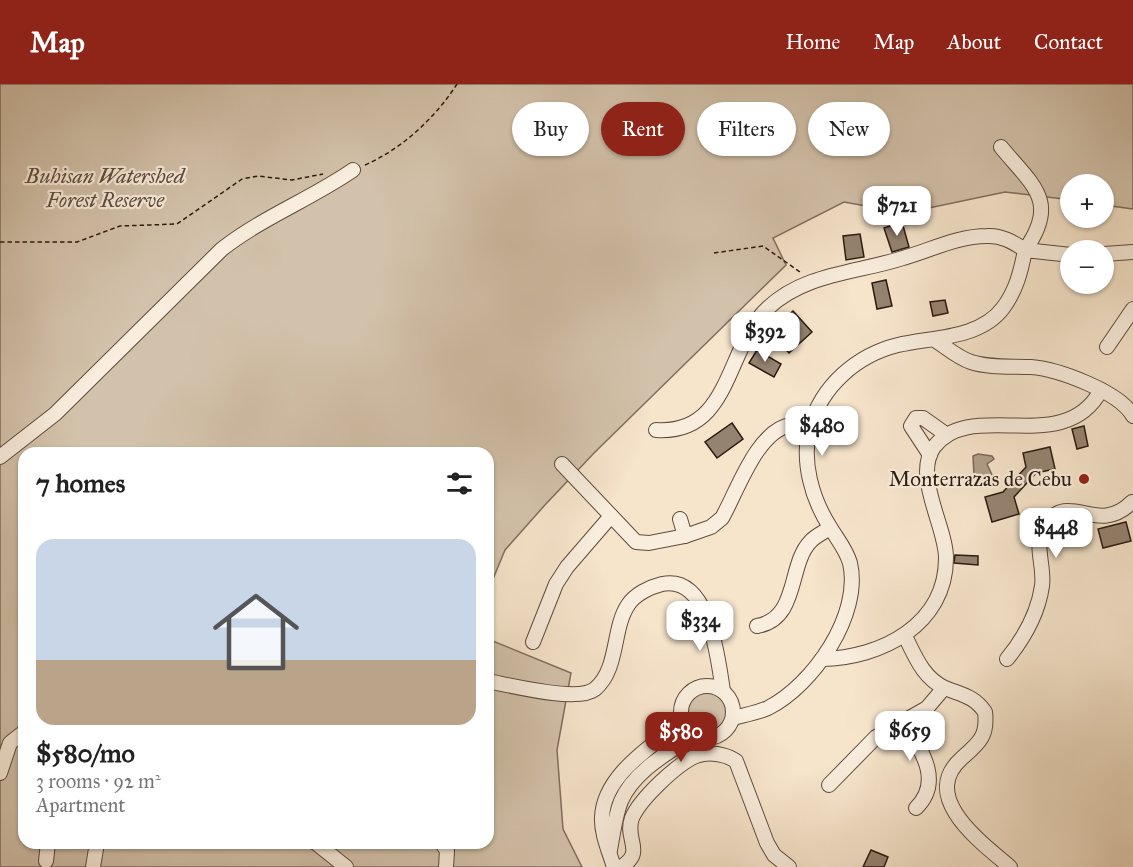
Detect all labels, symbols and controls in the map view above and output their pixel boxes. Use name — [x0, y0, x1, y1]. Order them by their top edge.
text: Map — [30, 25, 85, 60]
text: Home — [785, 29, 840, 55]
text: Map — [873, 29, 914, 55]
text: About — [947, 29, 1001, 55]
text: Contact — [1034, 29, 1103, 55]
chip: Buy — [512, 102, 589, 156]
chip: Rent — [601, 102, 685, 156]
chip: Filters — [697, 102, 796, 156]
chip: New — [808, 102, 890, 156]
park label: Buhisan Watershed Forest Reserve — [24, 163, 187, 213]
map controls — [1060, 174, 1114, 294]
button: + — [1060, 174, 1114, 228]
pin: $721 — [861, 186, 933, 237]
text: $721 — [877, 193, 917, 217]
button: − — [1060, 240, 1114, 294]
pin: $392 — [729, 312, 801, 363]
text: $392 — [745, 319, 785, 343]
pin: $480 — [786, 406, 858, 457]
text: $480 — [799, 413, 845, 437]
place label: Monterrazas de Cebu — [889, 466, 1072, 492]
text: 7 homes — [36, 467, 125, 499]
icon: filters — [443, 467, 476, 500]
marker: Monterrazas de Cebu — [1077, 472, 1091, 486]
pin: $448 — [1020, 508, 1092, 559]
text: $448 — [1034, 515, 1078, 539]
icon: home — [202, 578, 310, 686]
pin: $334 — [664, 601, 736, 652]
text: $334 — [680, 608, 720, 632]
pin: $659 — [874, 711, 946, 762]
pin: $580 — [645, 712, 717, 763]
text: $659 — [889, 718, 931, 742]
text: $580 — [659, 719, 703, 743]
text: $580/mo — [36, 737, 135, 769]
text: 3 rooms · 92 m² — [36, 769, 161, 793]
text: Apartment — [36, 793, 125, 817]

